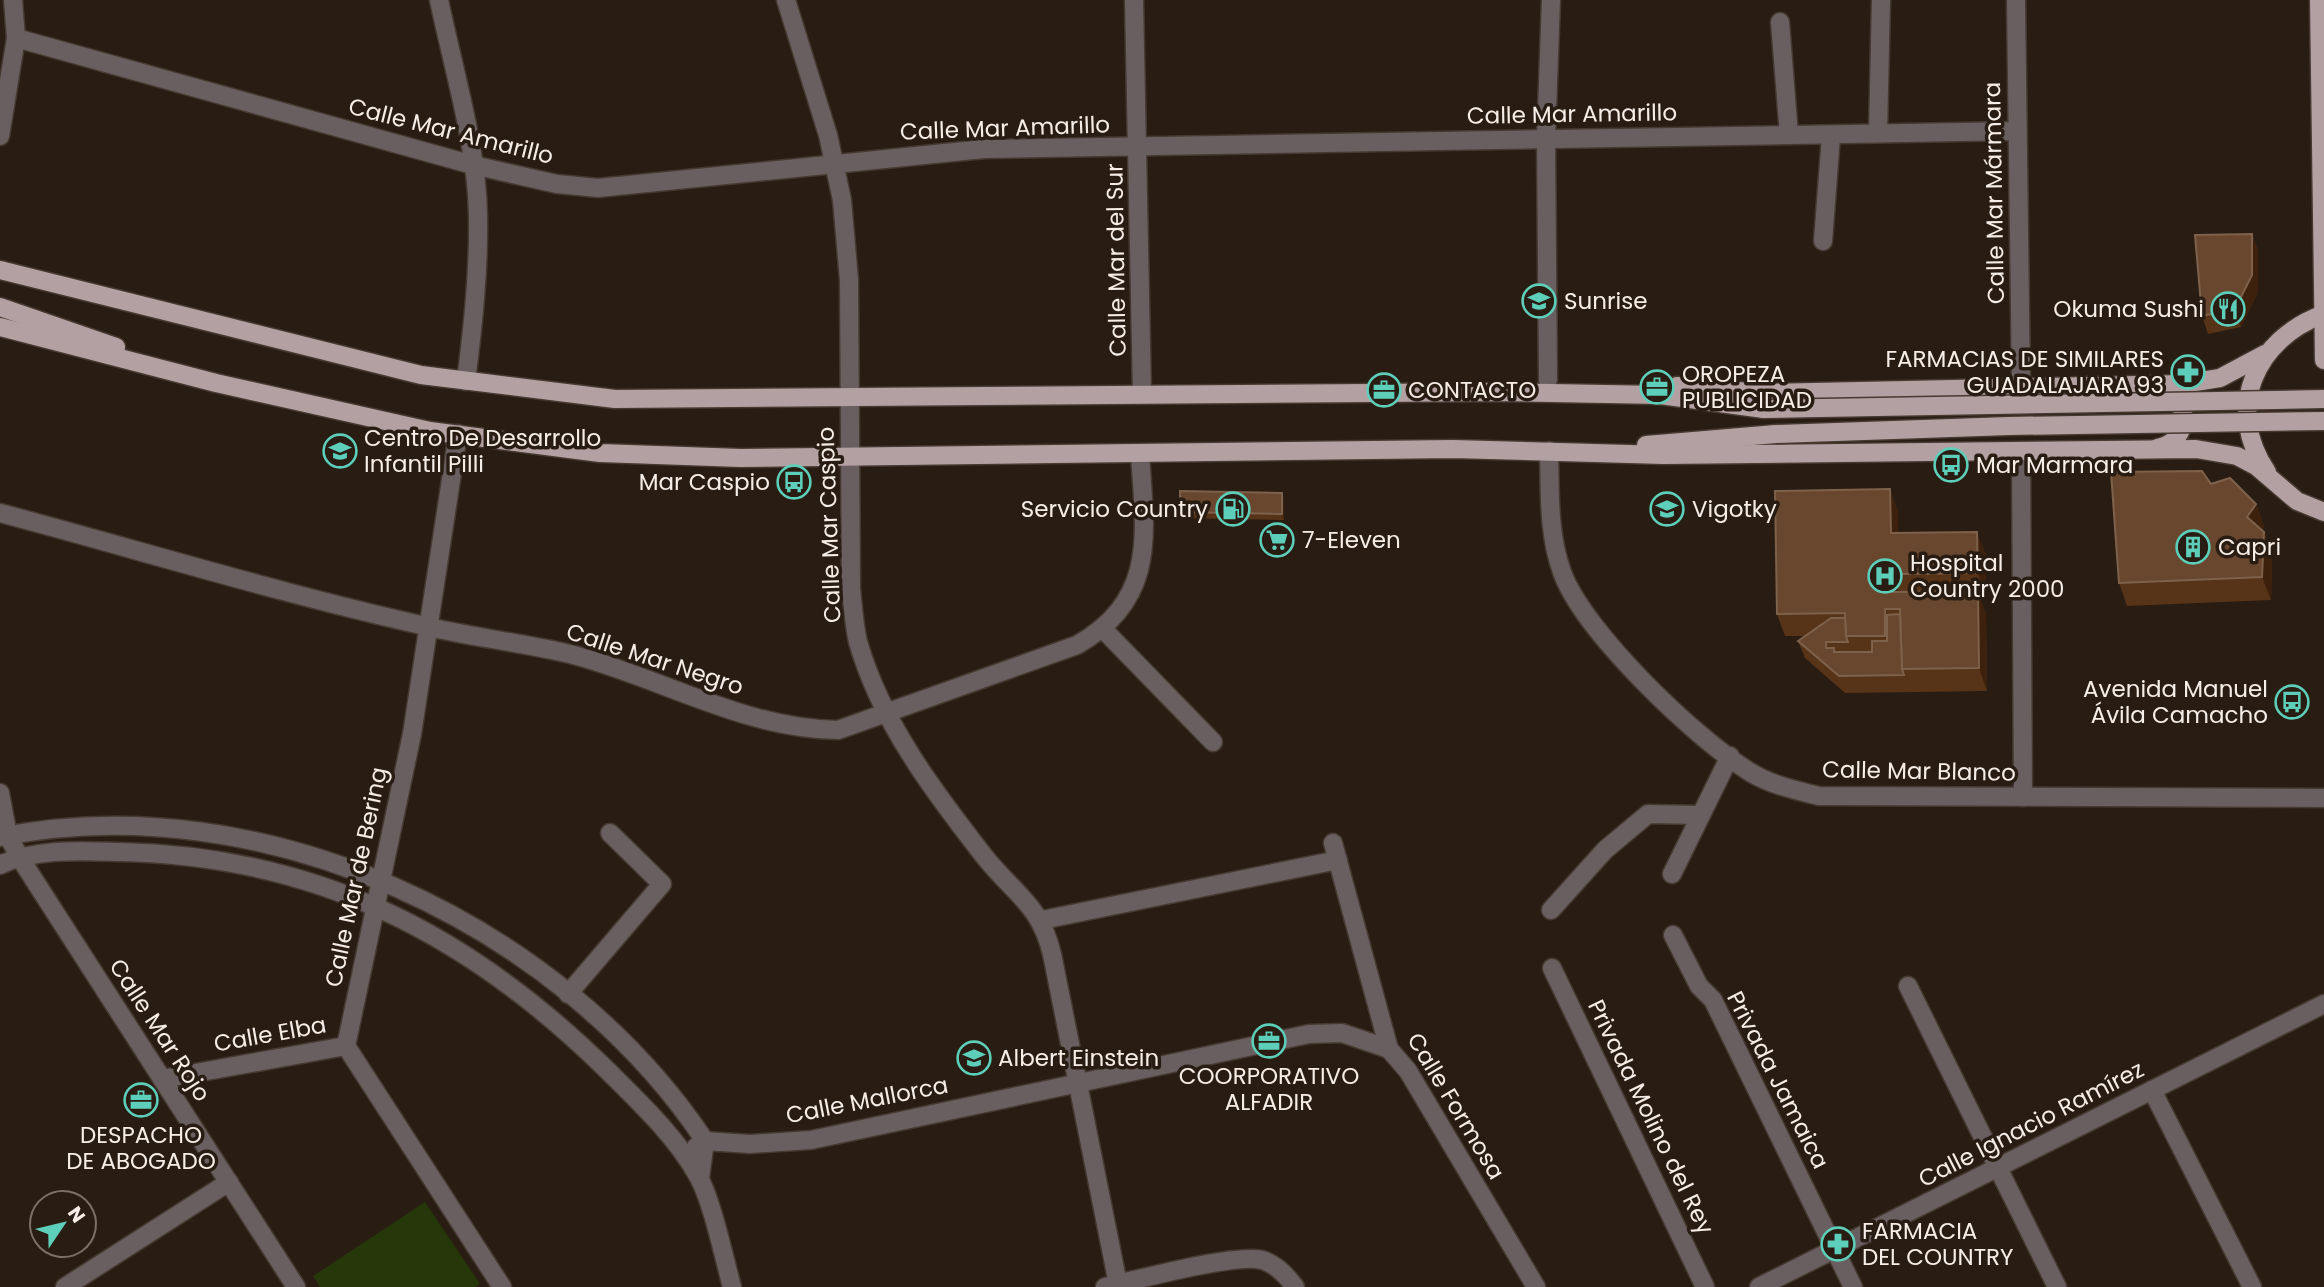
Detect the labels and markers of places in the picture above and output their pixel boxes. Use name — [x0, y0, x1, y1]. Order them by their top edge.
school or university icon: Sunrise — [1520, 282, 1558, 320]
place label: Sunrise — [1564, 285, 1647, 317]
restaurant icon: Okuma Sushi — [2209, 290, 2247, 328]
place label: Okuma Sushi — [2053, 293, 2204, 325]
place label: FARMACIAS DE SIMILARES GUADALAJARA 93 — [1886, 343, 2164, 401]
pharmacy icon: FARMACIAS DE SIMILARES GUADALAJARA 93 — [2169, 353, 2207, 391]
place label: OROPEZA PUBLICIDAD — [1682, 358, 1812, 416]
office icon: OROPEZA PUBLICIDAD — [1638, 368, 1676, 406]
office icon: CONTACTO — [1365, 371, 1403, 409]
place label: CONTACTO — [1408, 374, 1536, 406]
place label: Centro De Desarrollo Infantil Pilli — [364, 422, 601, 480]
school or university icon: Centro De Desarrollo Infantil Pilli — [321, 432, 359, 470]
bus stop icon: Mar Marmara — [1932, 446, 1970, 484]
place label: Mar Marmara — [1976, 449, 2133, 481]
bus stop icon: Mar Caspio — [775, 463, 813, 501]
place label: Mar Caspio — [639, 466, 770, 498]
fuel station icon: Servicio Country — [1214, 490, 1252, 528]
school or university icon: Vigotky — [1648, 490, 1686, 528]
place label: Servicio Country — [1021, 493, 1208, 525]
place label: Vigotky — [1692, 493, 1777, 525]
supermarket icon: 7-Eleven — [1258, 521, 1296, 559]
place label: 7-Eleven — [1302, 524, 1401, 556]
building icon: Capri — [2174, 528, 2212, 566]
place label: Capri — [2218, 531, 2281, 563]
place label: Hospital Country 2000 — [1910, 547, 2065, 605]
hospital icon: Hospital Country 2000 — [1866, 557, 1904, 595]
place label: Avenida Manuel Ávila Camacho — [2083, 673, 2268, 731]
bus stop icon: Avenida Manuel Ávila Camacho — [2273, 683, 2311, 721]
office icon: COORPORATIVO ALFADIR — [1250, 1022, 1288, 1060]
school or university icon: Albert Einstein — [955, 1039, 993, 1077]
place label: Albert Einstein — [998, 1042, 1159, 1074]
place label: COORPORATIVO ALFADIR — [1179, 1060, 1359, 1118]
office icon: DESPACHO DE ABOGADO — [122, 1081, 160, 1119]
place label: DESPACHO DE ABOGADO — [66, 1119, 216, 1177]
place label: FARMACIA DEL COUNTRY — [1862, 1215, 2014, 1273]
pharmacy icon: FARMACIA DEL COUNTRY — [1819, 1225, 1857, 1263]

